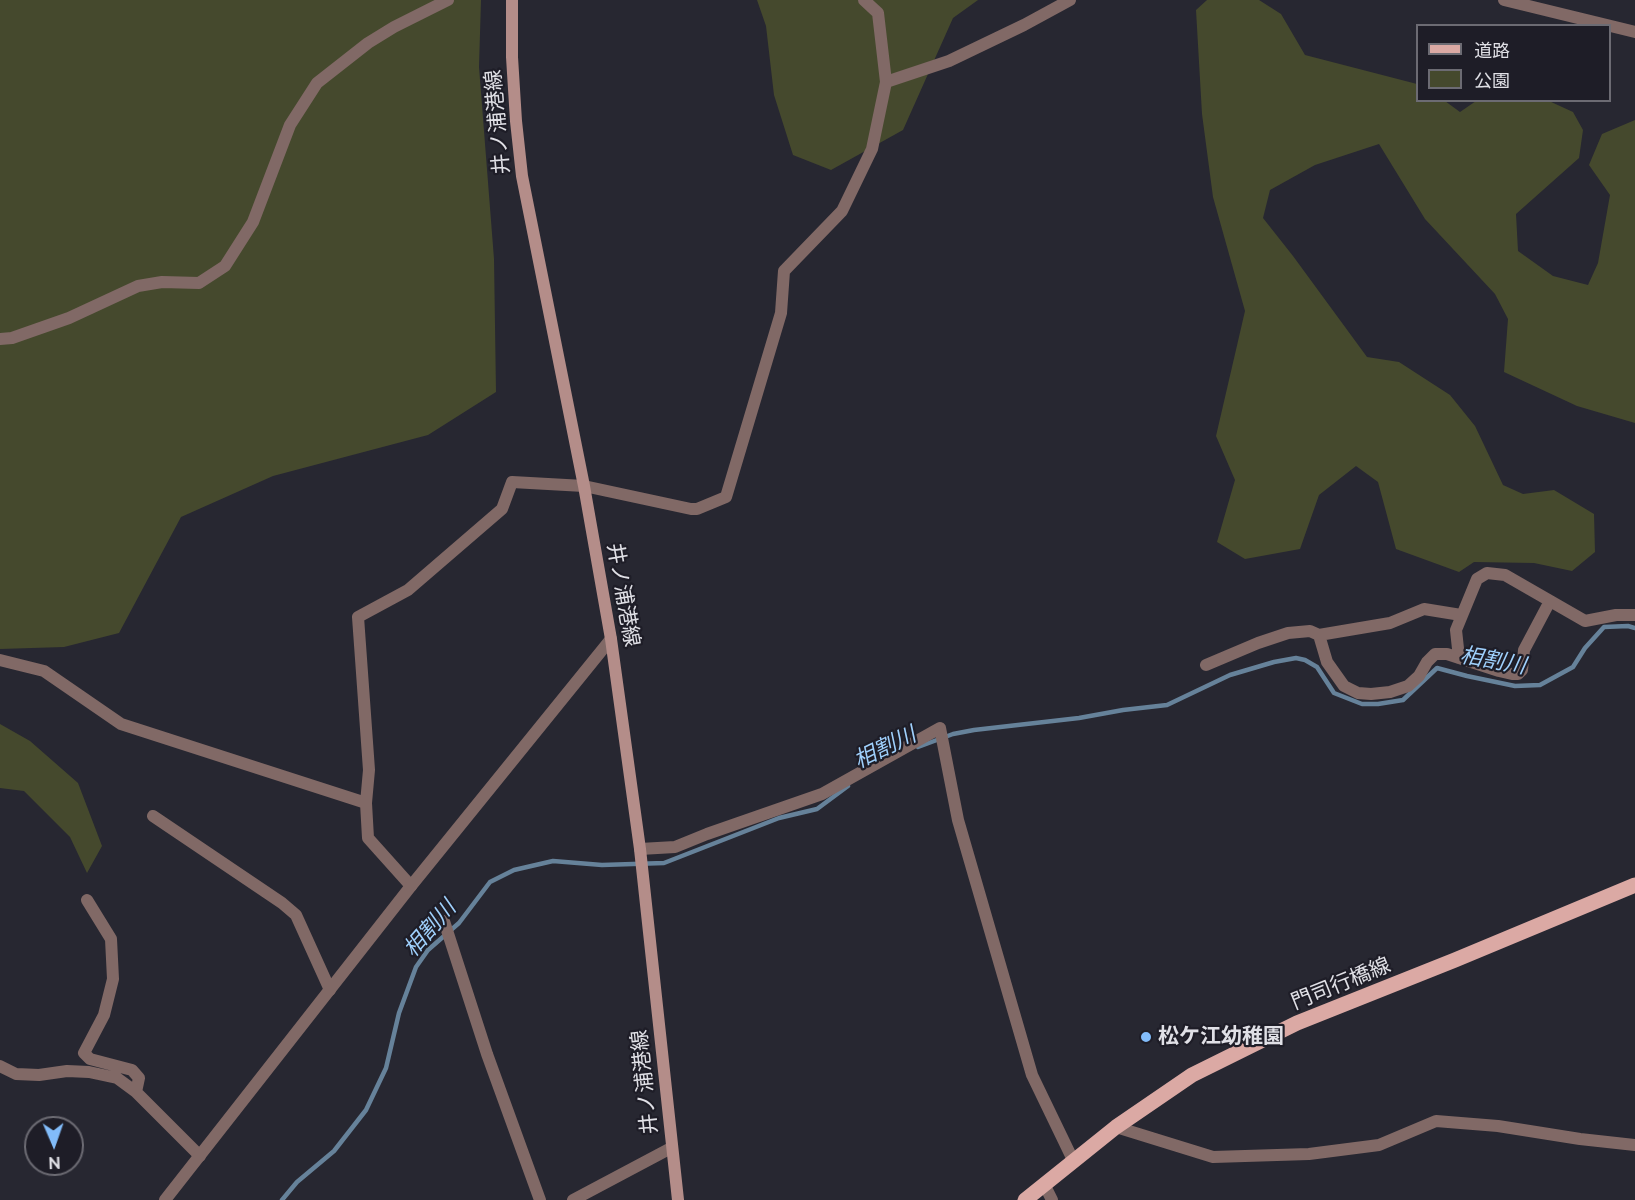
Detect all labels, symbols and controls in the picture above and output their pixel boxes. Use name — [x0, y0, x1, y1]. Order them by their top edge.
legend — [1416, 24, 1611, 102]
text: 道路 — [1474, 40, 1510, 61]
street label: 井ノ浦港線 — [481, 69, 515, 175]
text: 公園 — [1474, 70, 1510, 91]
street label: 井ノ浦港線 — [601, 541, 645, 649]
water label: 相割川 — [1458, 642, 1528, 680]
water label: 相割川 — [850, 722, 920, 774]
water label: 相割川 — [398, 895, 462, 963]
street label: 門司行橋線 — [1288, 953, 1394, 1015]
place label: 松ケ江幼稚園 — [1158, 1024, 1284, 1050]
street label: 井ノ浦港線 — [627, 1028, 663, 1136]
marker: 松ケ江幼稚園 — [1139, 1030, 1153, 1044]
north arrow — [24, 1116, 84, 1176]
text: N — [48, 1153, 61, 1172]

